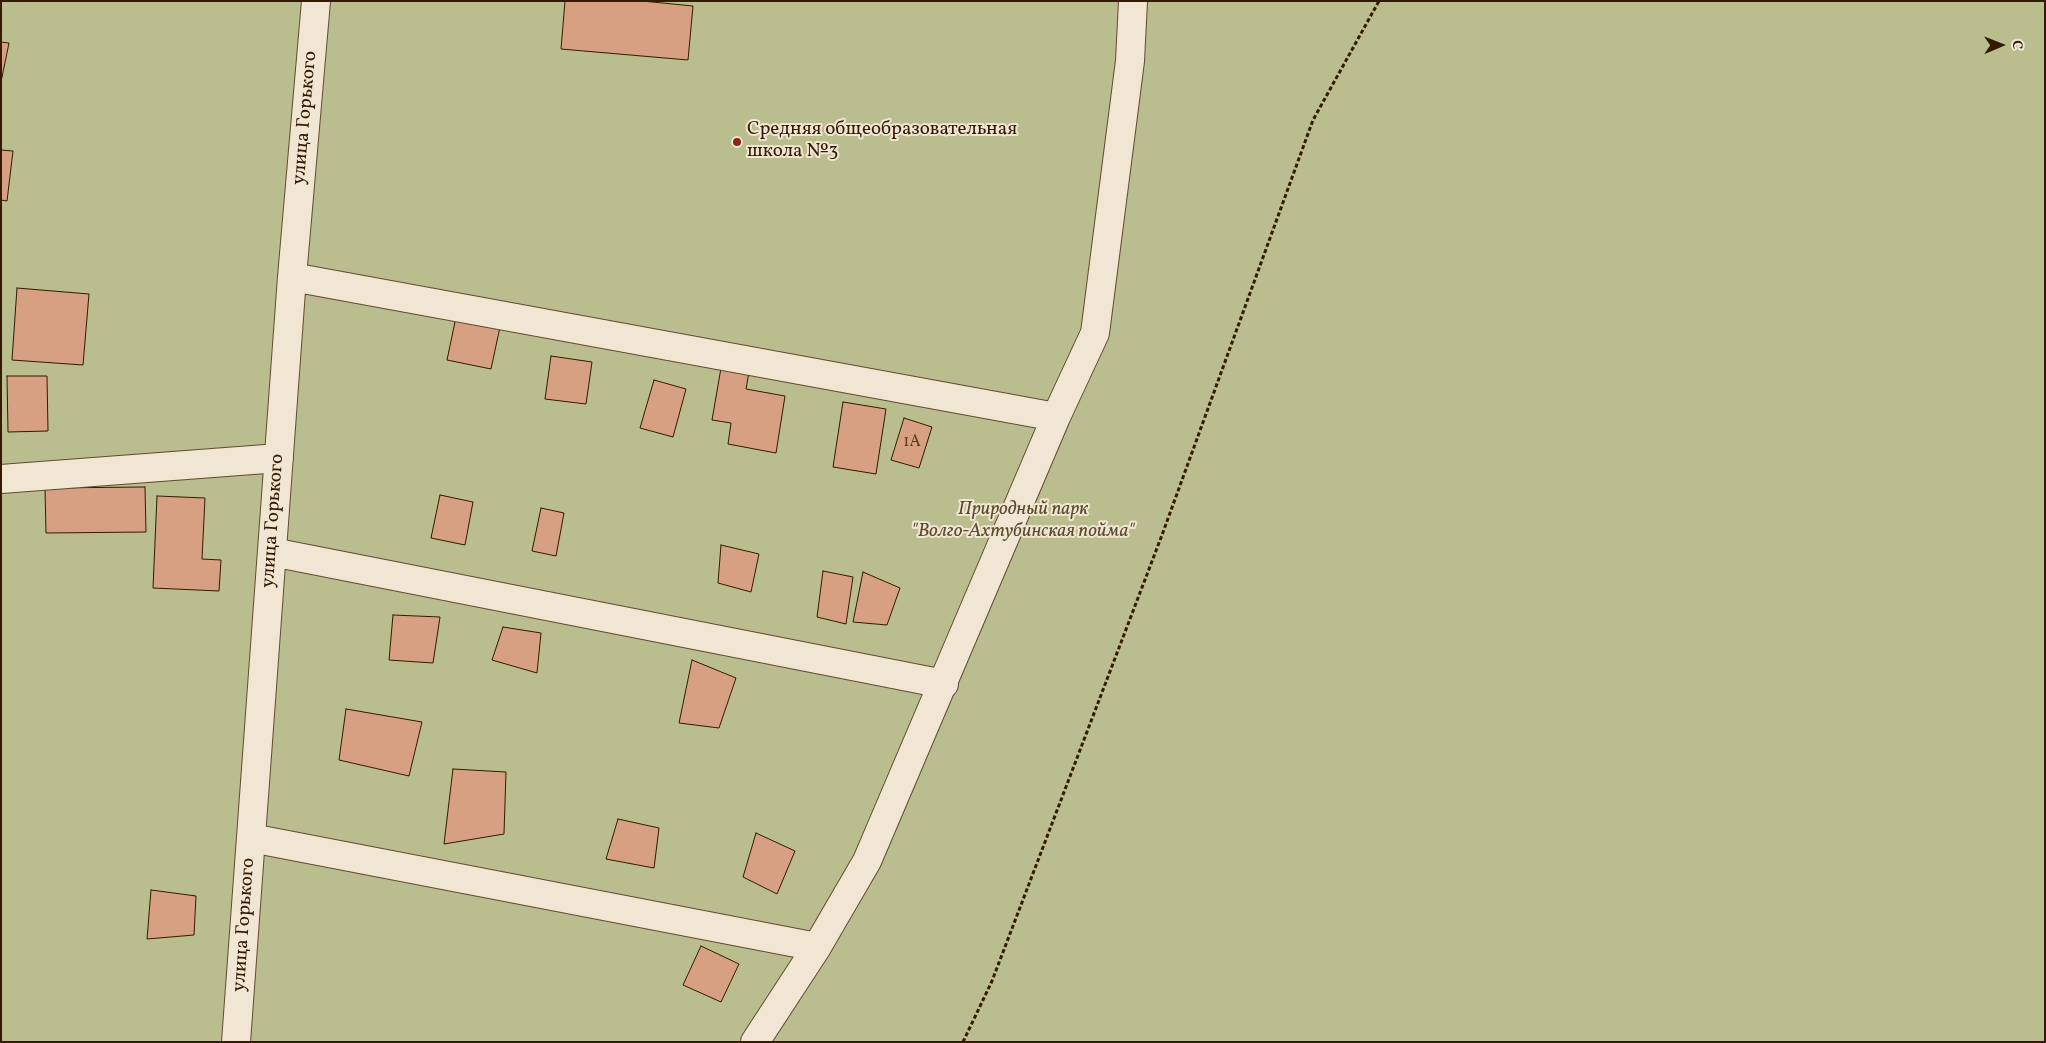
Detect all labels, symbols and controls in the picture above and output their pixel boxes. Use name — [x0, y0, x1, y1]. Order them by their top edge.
north arrow — [1976, 20, 2026, 70]
text: С — [2007, 40, 2026, 49]
street label: улица Горького — [289, 50, 323, 186]
place label: Средняя общеобразовательная школа №3 — [747, 120, 1017, 164]
marker: Средняя общеобразовательная школа №3 — [731, 136, 743, 148]
house number: 1А — [903, 433, 921, 453]
street label: улица Горького — [258, 453, 290, 589]
park label: Природный парк "Волго-Ахтубинская пойма" — [911, 500, 1135, 544]
street label: улица Горького — [229, 857, 261, 993]

